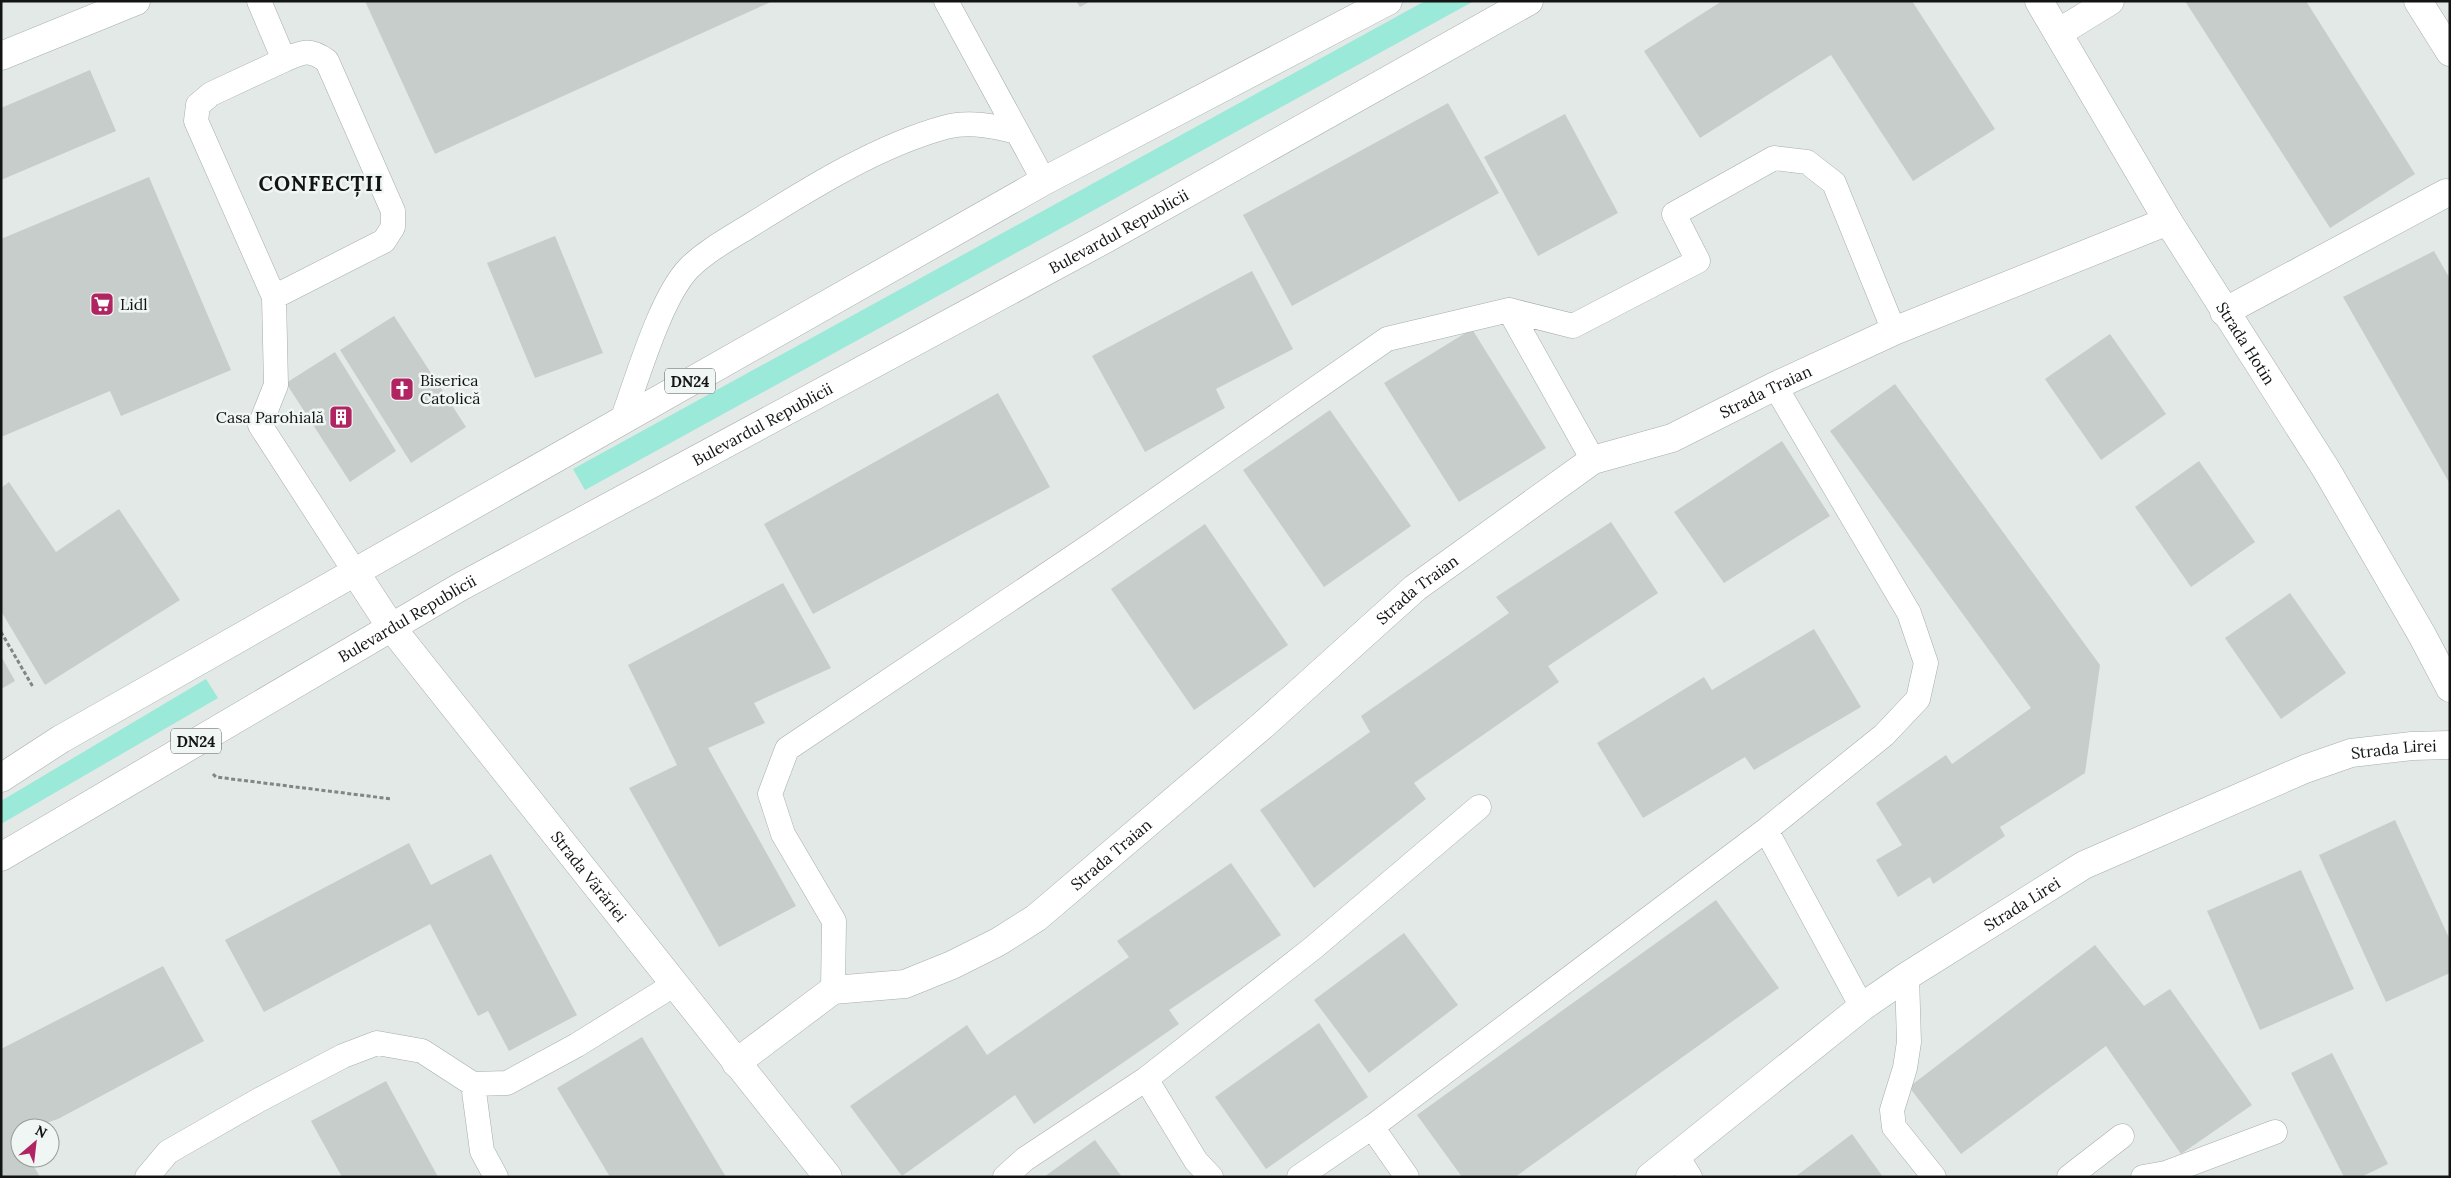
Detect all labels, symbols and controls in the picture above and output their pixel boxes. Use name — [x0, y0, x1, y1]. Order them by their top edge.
district label: CONFECȚII — [258, 170, 384, 198]
street label: Bulevardul Republicii — [1045, 184, 1192, 278]
supermarket icon: Lidl — [89, 291, 115, 317]
place label: Lidl — [120, 294, 148, 314]
street label: Strada Hotin — [2212, 298, 2280, 389]
street label: Strada Traian — [1716, 360, 1815, 422]
road number: DN24 — [665, 368, 715, 394]
place label: Biserica Catolică — [420, 370, 480, 408]
church icon: Biserica Catolică — [389, 376, 415, 402]
street label: Bulevardul Republicii — [689, 378, 836, 470]
building icon: Casa Parohială — [328, 404, 354, 430]
place label: Casa Parohială — [216, 407, 324, 427]
street label: Strada Traian — [1372, 550, 1462, 628]
street label: Bulevardul Republicii — [334, 570, 479, 666]
road number: DN24 — [171, 728, 221, 754]
street label: Strada Lirei — [2350, 735, 2437, 763]
street label: Strada Traian — [1066, 814, 1156, 894]
street label: Strada Vărăriei — [547, 827, 631, 926]
street label: Strada Lirei — [1980, 873, 2064, 935]
north arrow — [10, 1118, 60, 1168]
text: N — [32, 1121, 50, 1142]

